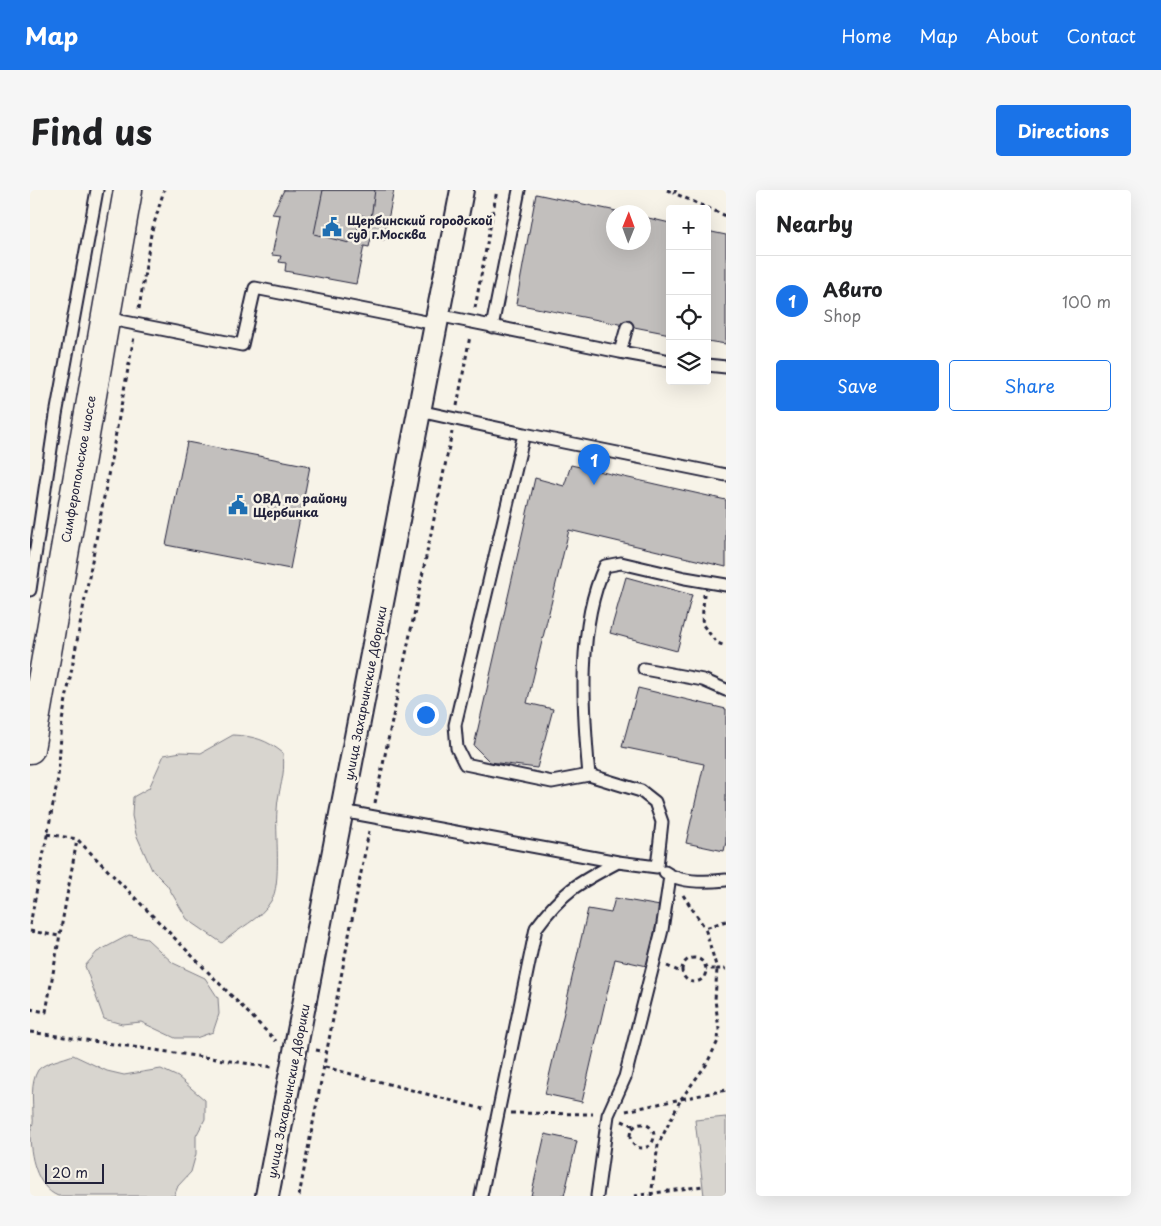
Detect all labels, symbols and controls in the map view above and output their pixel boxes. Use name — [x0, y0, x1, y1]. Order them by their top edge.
text: Map — [25, 17, 78, 53]
text: Home — [841, 22, 891, 49]
text: Map — [919, 22, 958, 49]
text: About — [986, 22, 1038, 49]
text: Contact — [1066, 22, 1136, 49]
text: Find us — [30, 104, 152, 157]
button: Directions — [996, 105, 1131, 156]
north arrow — [606, 205, 651, 250]
map controls — [666, 205, 711, 385]
button: + — [666, 205, 711, 250]
text: Nearby — [776, 207, 853, 239]
place label: Щербинский городской суд г.Москва — [347, 211, 493, 243]
public building icon: Щербинский городской суд г.Москва — [321, 216, 343, 238]
button: − — [666, 250, 711, 295]
text: Авито — [823, 275, 883, 303]
text: 1 — [788, 289, 796, 313]
text: 100 m — [1062, 289, 1111, 313]
button: locate — [666, 295, 711, 340]
text: Shop — [823, 303, 861, 327]
button: layers — [666, 340, 711, 385]
button: Save — [776, 360, 939, 411]
button: Share — [949, 360, 1111, 411]
street label: Симферопольское шоссе — [56, 394, 100, 544]
pin: 1 — [578, 444, 610, 485]
place label: ОВД по району Щербинка — [253, 489, 347, 521]
public building icon: ОВД по району Щербинка — [227, 494, 249, 516]
street label: улица Захарьинские Дворики — [339, 604, 391, 782]
your location — [413, 702, 439, 728]
street label: улица Захарьинские Дворики — [262, 1002, 314, 1180]
scale bar — [45, 1161, 104, 1184]
text: 20 m — [52, 1162, 88, 1183]

